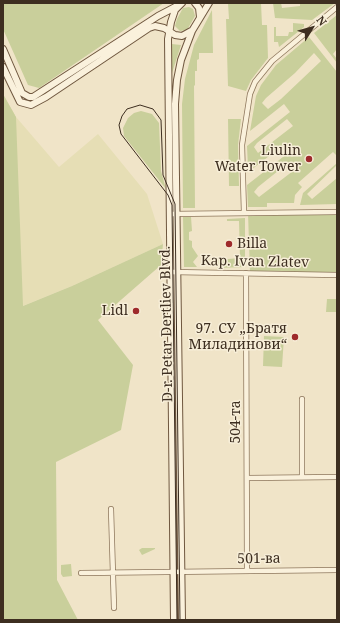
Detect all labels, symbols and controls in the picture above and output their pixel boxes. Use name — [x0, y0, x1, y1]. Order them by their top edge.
north arrow — [292, 8, 332, 48]
text: N — [313, 12, 331, 28]
place label: Liulin Water Tower — [215, 143, 301, 176]
marker: Liulin Water Tower — [304, 154, 314, 164]
place label: Billa — [237, 236, 267, 252]
marker: Billa — [224, 239, 234, 249]
street label: D-r. Petar Dertliev Blvd. — [157, 246, 177, 402]
street label: Kap. Ivan Zlatev — [201, 253, 309, 271]
place label: Lidl — [102, 303, 128, 319]
marker: Lidl — [131, 306, 141, 316]
place label: 97. СУ „Братя Миладинови“ — [189, 321, 287, 354]
marker: 97. СУ „Братя Миладинови“ — [290, 332, 300, 342]
street label: 504-та — [228, 400, 244, 444]
street label: 501-ва — [237, 550, 281, 568]

